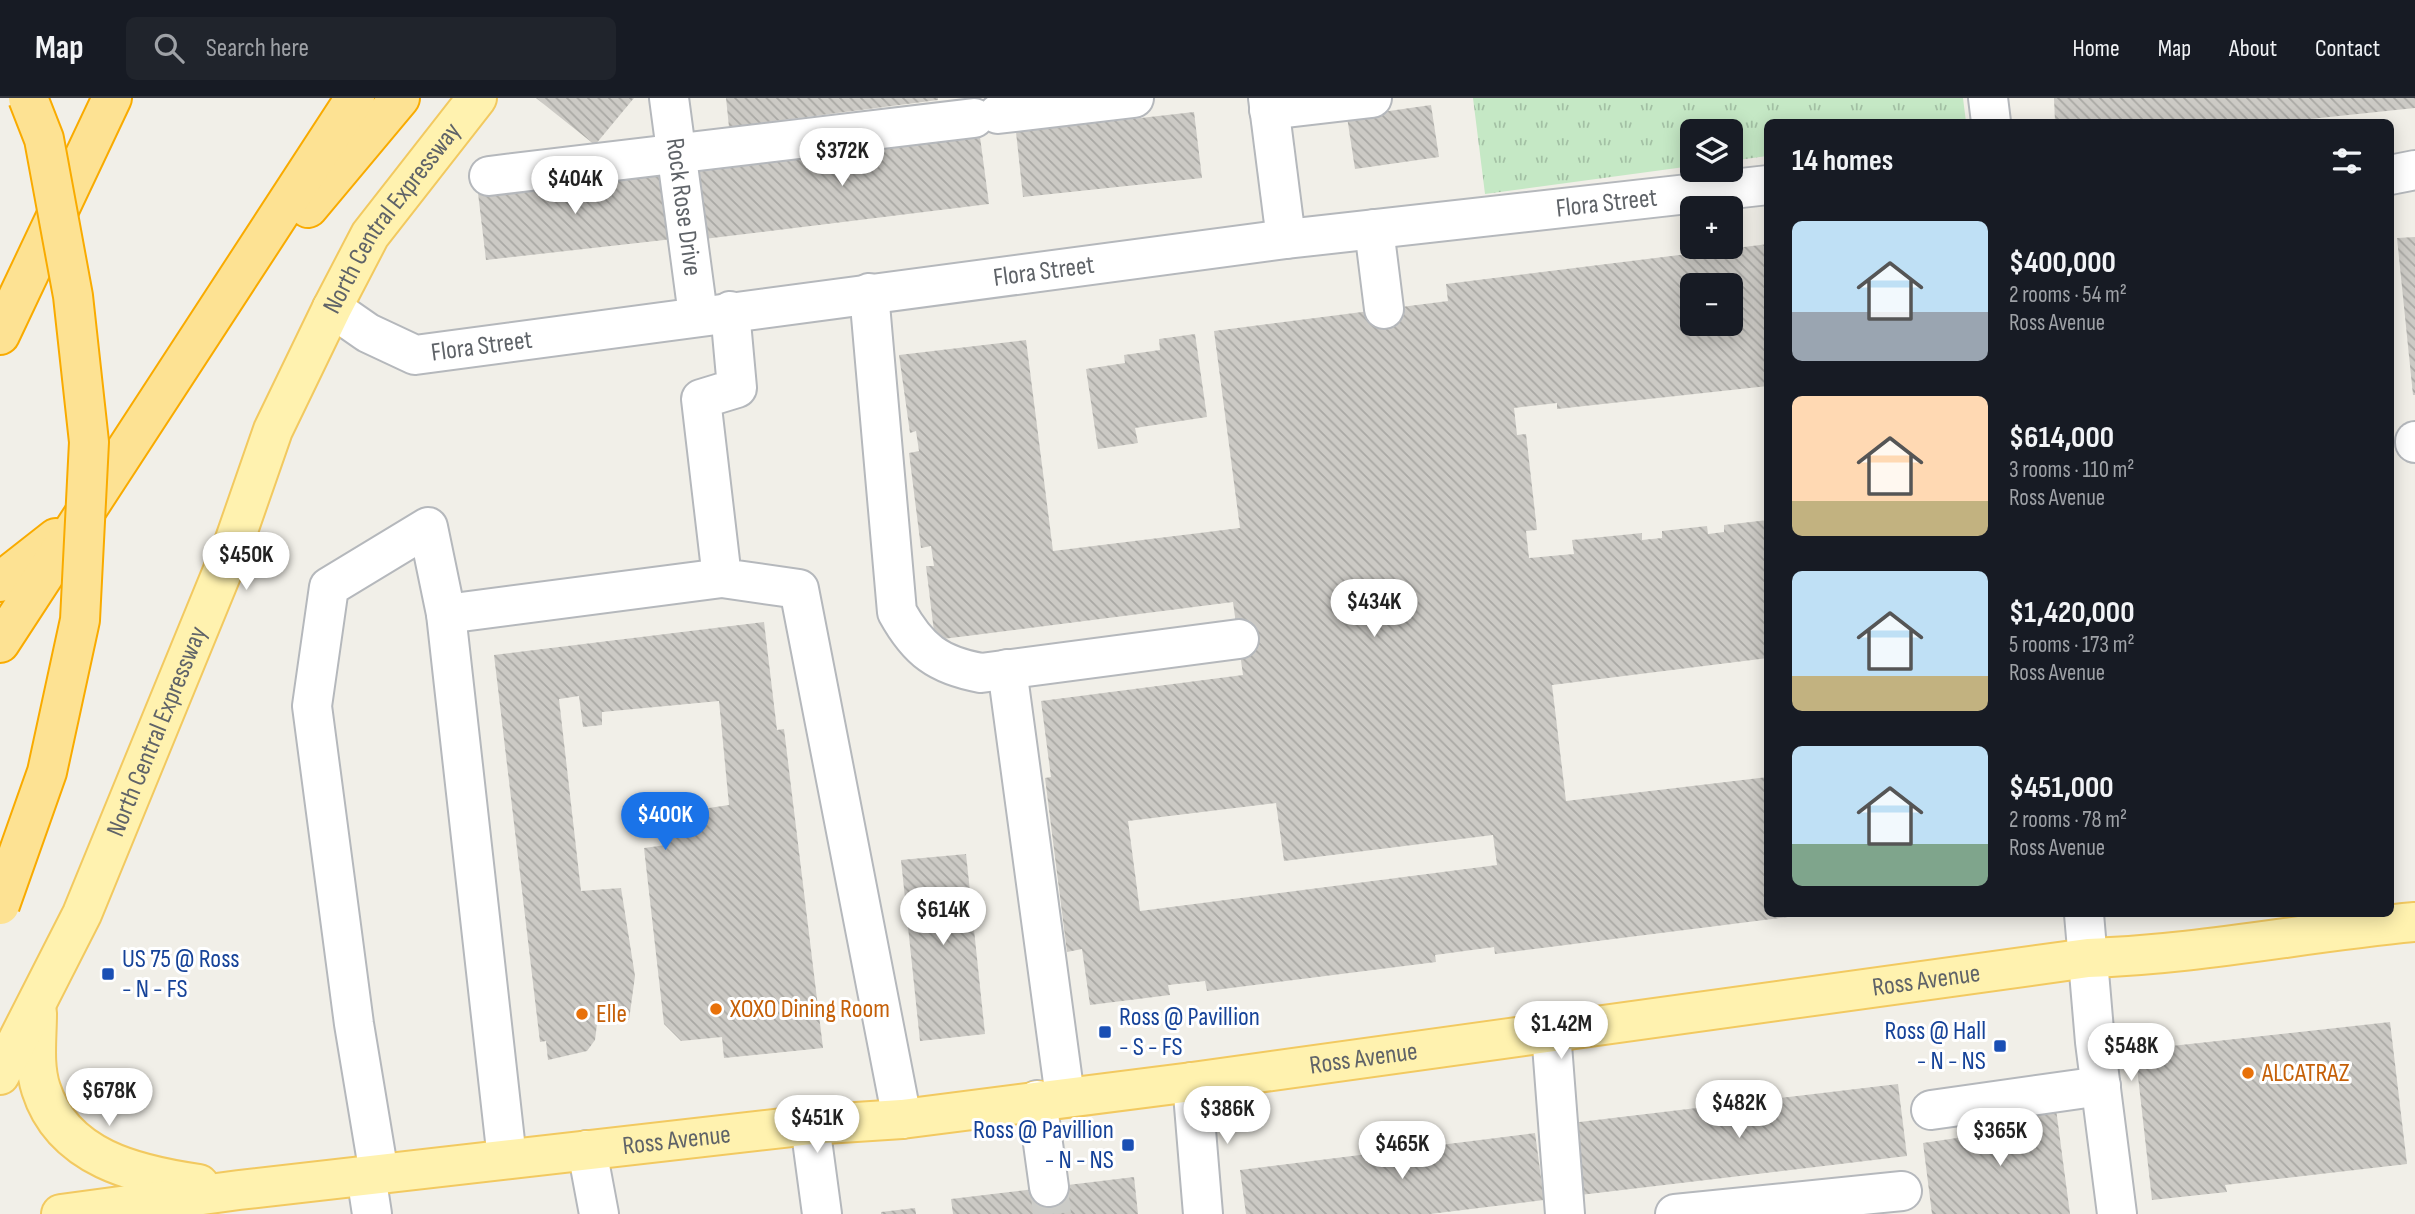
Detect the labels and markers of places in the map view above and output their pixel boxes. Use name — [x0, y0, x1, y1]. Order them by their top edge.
pin: $372K — [793, 129, 891, 188]
pin: $404K — [526, 156, 624, 216]
pin: $450K — [197, 532, 295, 592]
pin: $434K — [1325, 580, 1423, 639]
pin: $400K — [616, 792, 714, 852]
pin: $614K — [894, 888, 992, 947]
place label: US 75 @ Ross - N - FS — [122, 944, 240, 1005]
marker: US 75 @ Ross - N - FS — [100, 966, 116, 982]
place label: XOXO Dining Room — [729, 994, 890, 1025]
place label: Elle — [596, 999, 627, 1030]
marker: XOXO Dining Room — [708, 1001, 724, 1017]
place label: Ross @ Pavillion - S - FS — [1119, 1002, 1260, 1063]
pin: $1.42M — [1504, 1002, 1618, 1061]
marker: Elle — [574, 1006, 590, 1022]
place label: Ross @ Hall - N - NS — [1885, 1016, 1986, 1077]
marker: Ross @ Pavillion - S - FS — [1097, 1024, 1113, 1040]
pin: $548K — [2082, 1024, 2180, 1083]
marker: Ross @ Hall - N - NS — [1992, 1038, 2008, 1054]
place label: ALCATRAZ — [2261, 1058, 2350, 1089]
marker: ALCATRAZ — [2240, 1065, 2256, 1081]
pin: $678K — [60, 1068, 158, 1128]
pin: $482K — [1690, 1080, 1788, 1140]
pin: $386K — [1178, 1086, 1276, 1146]
pin: $451K — [768, 1096, 866, 1155]
pin: $365K — [1951, 1108, 2049, 1168]
place label: Ross @ Pavillion - N - NS — [973, 1115, 1114, 1176]
pin: $465K — [1353, 1122, 1451, 1181]
marker: Ross @ Pavillion - N - NS — [1120, 1137, 1136, 1153]

